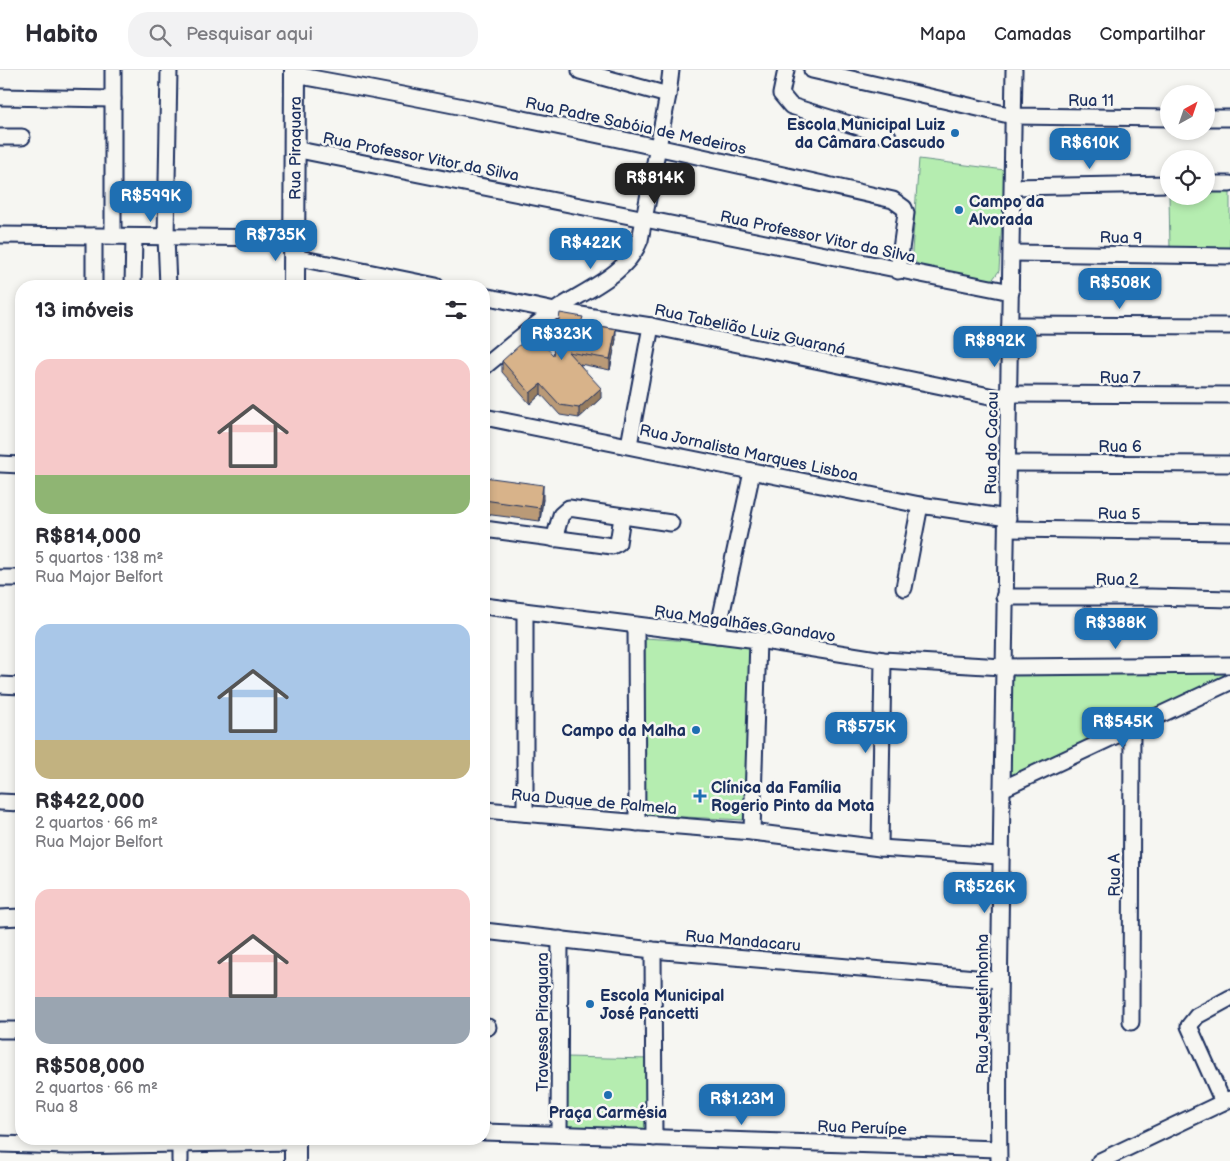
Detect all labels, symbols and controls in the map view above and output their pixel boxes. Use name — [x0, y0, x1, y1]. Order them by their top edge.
search box — [128, 12, 478, 57]
text: Habito — [25, 20, 98, 49]
icon: search — [146, 21, 174, 49]
text: Pesquisar aqui — [186, 23, 313, 46]
text: Mapa — [920, 24, 966, 45]
text: Camadas — [994, 24, 1071, 45]
text: Compartilhar — [1099, 24, 1205, 45]
north arrow — [1160, 85, 1215, 140]
map controls — [1160, 85, 1215, 205]
street label: Rua 11 — [1068, 92, 1114, 111]
street label: Rua Padre Sabóia de Medeiros — [523, 94, 748, 159]
street label: Rua Piraquara — [286, 96, 306, 200]
place label: Escola Municipal Luiz da Câmara Cascudo — [787, 116, 945, 153]
marker: Escola Municipal Luiz da Câmara Cascudo — [949, 127, 961, 139]
pin: R$610K — [1049, 128, 1131, 170]
street label: Rua Professor Vitor da Silva — [321, 129, 520, 186]
text: R$610K — [1061, 134, 1119, 153]
button: locate — [1160, 150, 1215, 205]
pin: R$814K — [614, 162, 696, 205]
text: R$814K — [626, 169, 684, 188]
pin: R$599K — [110, 180, 192, 223]
text: R$599K — [121, 187, 181, 206]
place label: Campo da Alvorada — [968, 193, 1044, 230]
marker: Campo da Alvorada — [953, 204, 965, 216]
street label: Rua Professor Vitor da Silva — [718, 207, 917, 268]
pin: R$735K — [235, 220, 317, 262]
text: R$735K — [246, 226, 306, 245]
pin: R$422K — [550, 228, 632, 270]
street label: Rua 9 — [1099, 229, 1143, 248]
text: R$422K — [561, 234, 621, 253]
pin: R$508K — [1079, 268, 1161, 310]
text: R$508K — [1089, 274, 1151, 293]
icon: filters — [442, 296, 470, 324]
text: 13 imóveis — [35, 298, 134, 323]
street label: Rua Tabelião Luiz Guaraná — [652, 301, 847, 360]
pin: R$323K — [521, 318, 603, 361]
text: R$323K — [532, 325, 592, 344]
pin: R$892K — [954, 326, 1036, 368]
text: R$892K — [965, 332, 1025, 351]
street label: Rua 7 — [1099, 369, 1141, 388]
icon: home — [208, 391, 298, 481]
street label: Rua do Cacau — [982, 391, 1003, 495]
street label: Rua Jornalista Marques Lisboa — [638, 421, 860, 486]
street label: Rua 6 — [1098, 438, 1142, 457]
street label: Rua 5 — [1097, 505, 1141, 524]
text: R$814,000 — [35, 524, 141, 549]
text: 5 quartos · 138 m² — [35, 549, 163, 568]
text: Rua Major Belfort — [35, 568, 163, 587]
street label: Rua 2 — [1095, 571, 1139, 590]
street label: Rua Magalhães Gandavo — [653, 602, 837, 647]
pin: R$388K — [1075, 608, 1157, 650]
text: R$388K — [1086, 614, 1146, 633]
icon: home — [208, 656, 298, 746]
pin: R$545K — [1082, 706, 1164, 749]
pin: R$575K — [825, 712, 907, 754]
text: R$545K — [1093, 713, 1153, 732]
text: R$575K — [836, 718, 896, 737]
place label: Campo da Malha — [561, 722, 686, 741]
marker: Campo da Malha — [690, 724, 702, 736]
place label: Clínica da Família Rogerio Pinto da Mota — [711, 779, 875, 816]
street label: Rua Duque de Palmela — [510, 786, 678, 819]
text: R$422,000 — [35, 789, 145, 814]
marker: Clínica da Família Rogerio Pinto da Mota — [693, 789, 707, 803]
text: 2 quartos · 66 m² — [35, 814, 158, 833]
text: Rua Major Belfort — [35, 833, 163, 852]
street label: Rua A — [1106, 853, 1125, 897]
pin: R$526K — [944, 872, 1026, 914]
text: R$526K — [955, 878, 1015, 897]
icon: home — [208, 921, 298, 1011]
street label: Rua Mandacaru — [684, 927, 801, 956]
street label: Rua Jequetinhonha — [974, 934, 993, 1074]
street label: Travessa Piraquara — [534, 952, 553, 1092]
place label: Escola Municipal José Pancetti — [600, 987, 724, 1024]
marker: Escola Municipal José Pancetti — [584, 998, 596, 1010]
text: R$508,000 — [35, 1054, 145, 1079]
text: 2 quartos · 66 m² — [35, 1079, 158, 1098]
pin: R$1.23M — [696, 1084, 788, 1126]
marker: Praça Carmésia — [602, 1089, 614, 1101]
text: R$1.23M — [710, 1090, 774, 1109]
text: Rua 8 — [35, 1098, 78, 1117]
place label: Praça Carmésia — [549, 1104, 667, 1123]
street label: Rua Peruípe — [817, 1117, 908, 1140]

